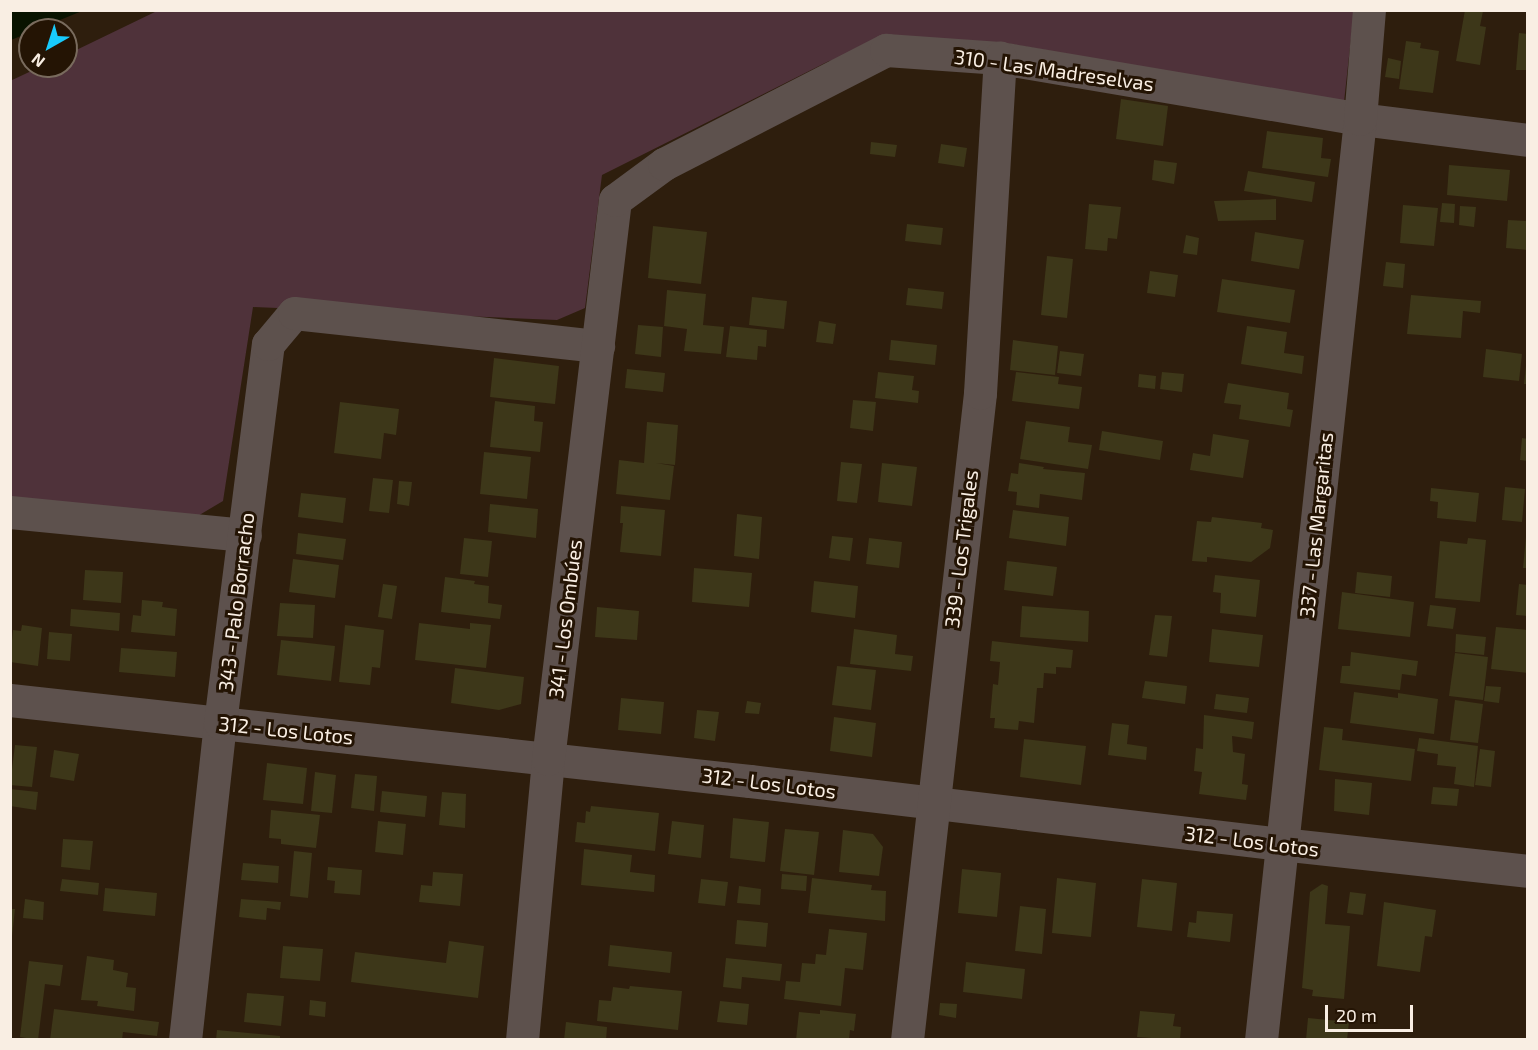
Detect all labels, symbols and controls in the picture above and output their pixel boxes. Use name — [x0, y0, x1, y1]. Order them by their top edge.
north arrow — [18, 18, 78, 78]
street label: 310 - Las Madreselvas — [953, 44, 1155, 96]
text: N — [27, 50, 48, 72]
street label: 337 - Las Margaritas — [1294, 431, 1338, 619]
street label: 339 - Los Trigales — [939, 468, 983, 630]
street label: 343 - Palo Borracho — [213, 511, 259, 693]
street label: 341 - Los Ombúes — [543, 538, 587, 700]
street label: 312 - Los Lotos — [218, 711, 354, 749]
street label: 312 - Los Lotos — [700, 763, 838, 803]
street label: 312 - Los Lotos — [1183, 821, 1321, 861]
scale bar — [1328, 993, 1416, 1031]
text: 20 m — [1336, 1004, 1377, 1026]

